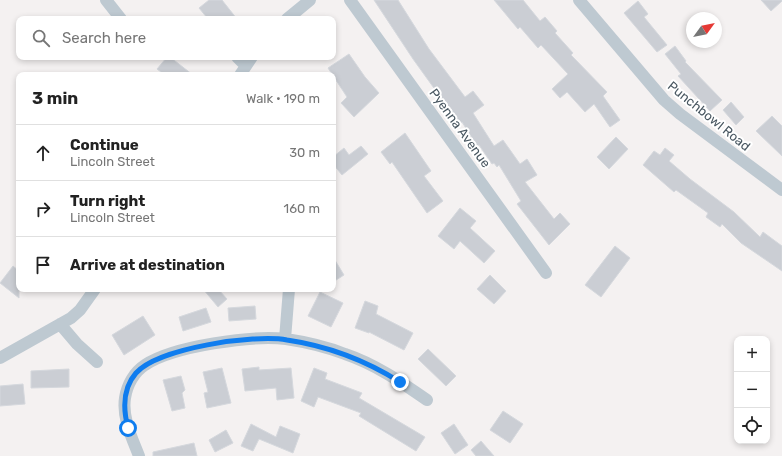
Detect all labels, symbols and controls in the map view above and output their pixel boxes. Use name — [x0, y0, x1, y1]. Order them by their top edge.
north arrow — [686, 12, 722, 48]
search box — [16, 16, 336, 60]
icon: search — [30, 27, 52, 49]
text: Search here — [62, 29, 146, 47]
street label: Punchbowl Road — [665, 78, 753, 154]
street label: Pyenna Avenue — [426, 86, 494, 170]
text: 3 min — [32, 88, 78, 108]
text: Walk · 190 m — [246, 91, 320, 106]
text: Continue — [70, 136, 139, 154]
icon: ahead — [32, 142, 54, 164]
text: 30 m — [289, 145, 320, 160]
text: Lincoln Street — [70, 154, 155, 169]
text: Turn right — [70, 192, 145, 210]
icon: right — [32, 198, 54, 220]
text: 160 m — [284, 201, 320, 216]
text: Lincoln Street — [70, 210, 155, 225]
icon: arrive — [32, 254, 54, 276]
text: Arrive at destination — [70, 256, 225, 274]
map controls — [734, 336, 770, 444]
button: + — [734, 336, 770, 372]
button: − — [734, 372, 770, 408]
route end — [391, 373, 409, 391]
button: locate — [734, 408, 770, 444]
route start — [119, 419, 137, 437]

